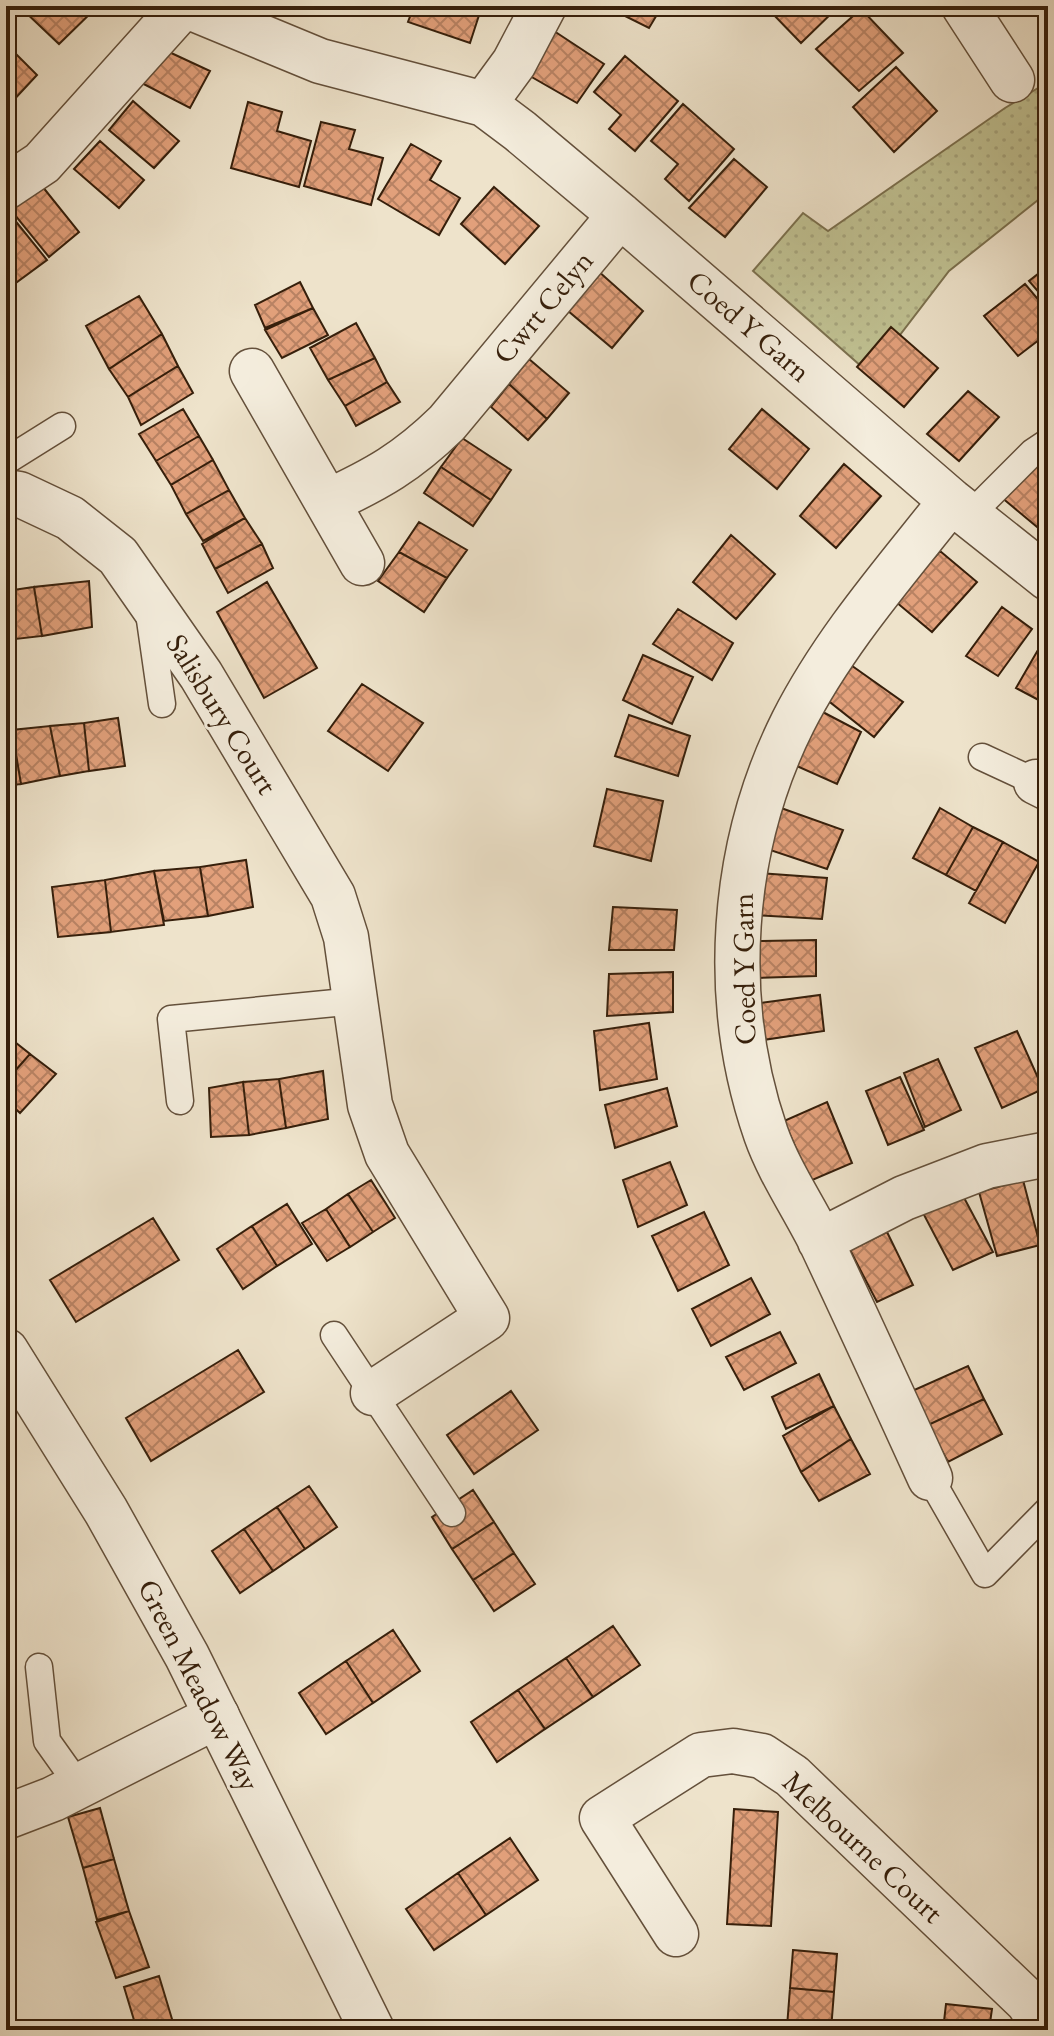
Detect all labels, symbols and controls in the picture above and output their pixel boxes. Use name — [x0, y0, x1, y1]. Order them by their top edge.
street label: Cwrt Celyn — [484, 242, 602, 371]
street label: Coed Y Garn — [679, 261, 820, 390]
street label: Salisbury Court — [158, 626, 287, 802]
street label: Coed Y Garn — [723, 893, 764, 1045]
street label: Green Meadow Way — [129, 1572, 270, 1798]
street label: Melbourne Court — [775, 1762, 953, 1932]

